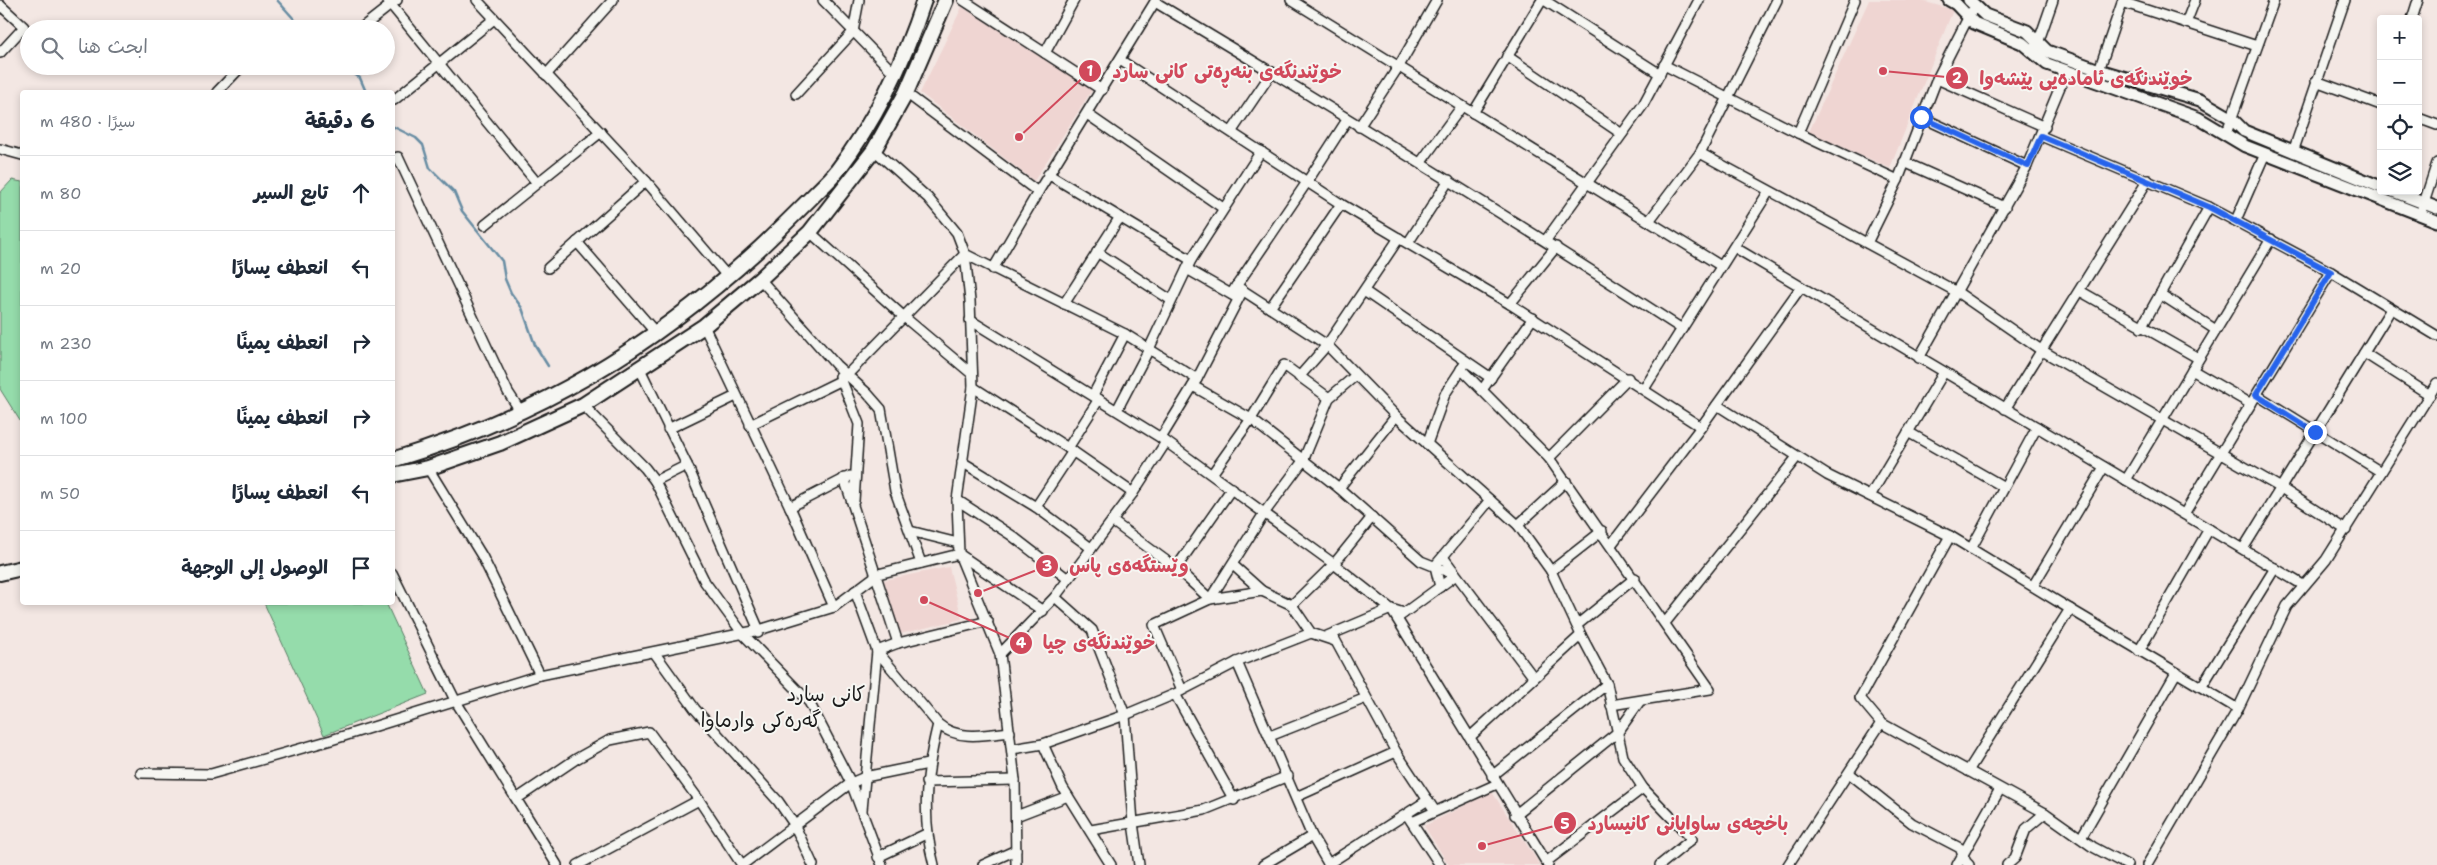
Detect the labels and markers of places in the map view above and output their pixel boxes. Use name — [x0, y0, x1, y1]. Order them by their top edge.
callout: خوێندنگەی بنەڕەتی کانی سارد — [1077, 54, 1351, 88]
callout: خوێندنگەی ئامادەیی پێشەوا — [1944, 61, 2202, 95]
callout: وێستگەەی پاس — [1035, 549, 1199, 583]
callout: خوێندنگەی چیا — [1008, 626, 1165, 660]
callout: باخچەی ساوایانی کانیسارد — [1553, 806, 1798, 840]

